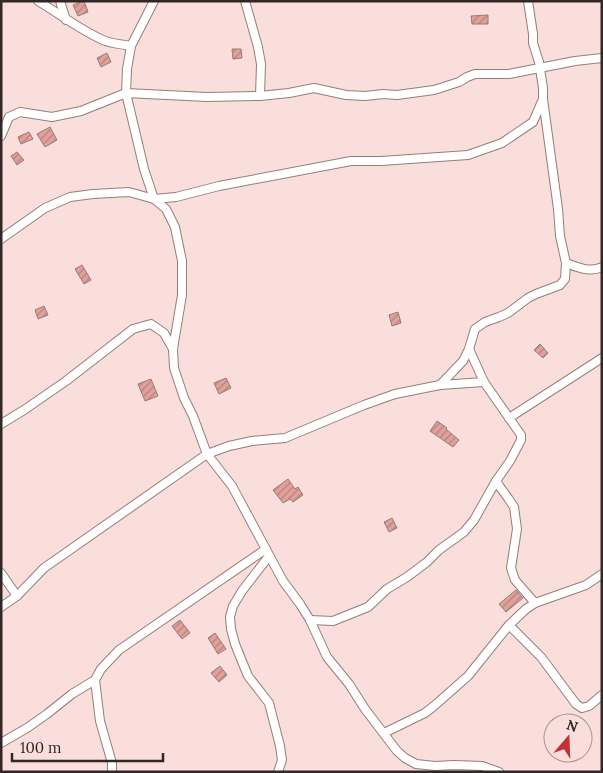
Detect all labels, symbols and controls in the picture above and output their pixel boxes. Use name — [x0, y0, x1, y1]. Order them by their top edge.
north arrow — [543, 713, 593, 763]
text: N — [564, 715, 580, 736]
scale bar — [12, 730, 164, 762]
text: 100 m — [20, 738, 61, 757]

